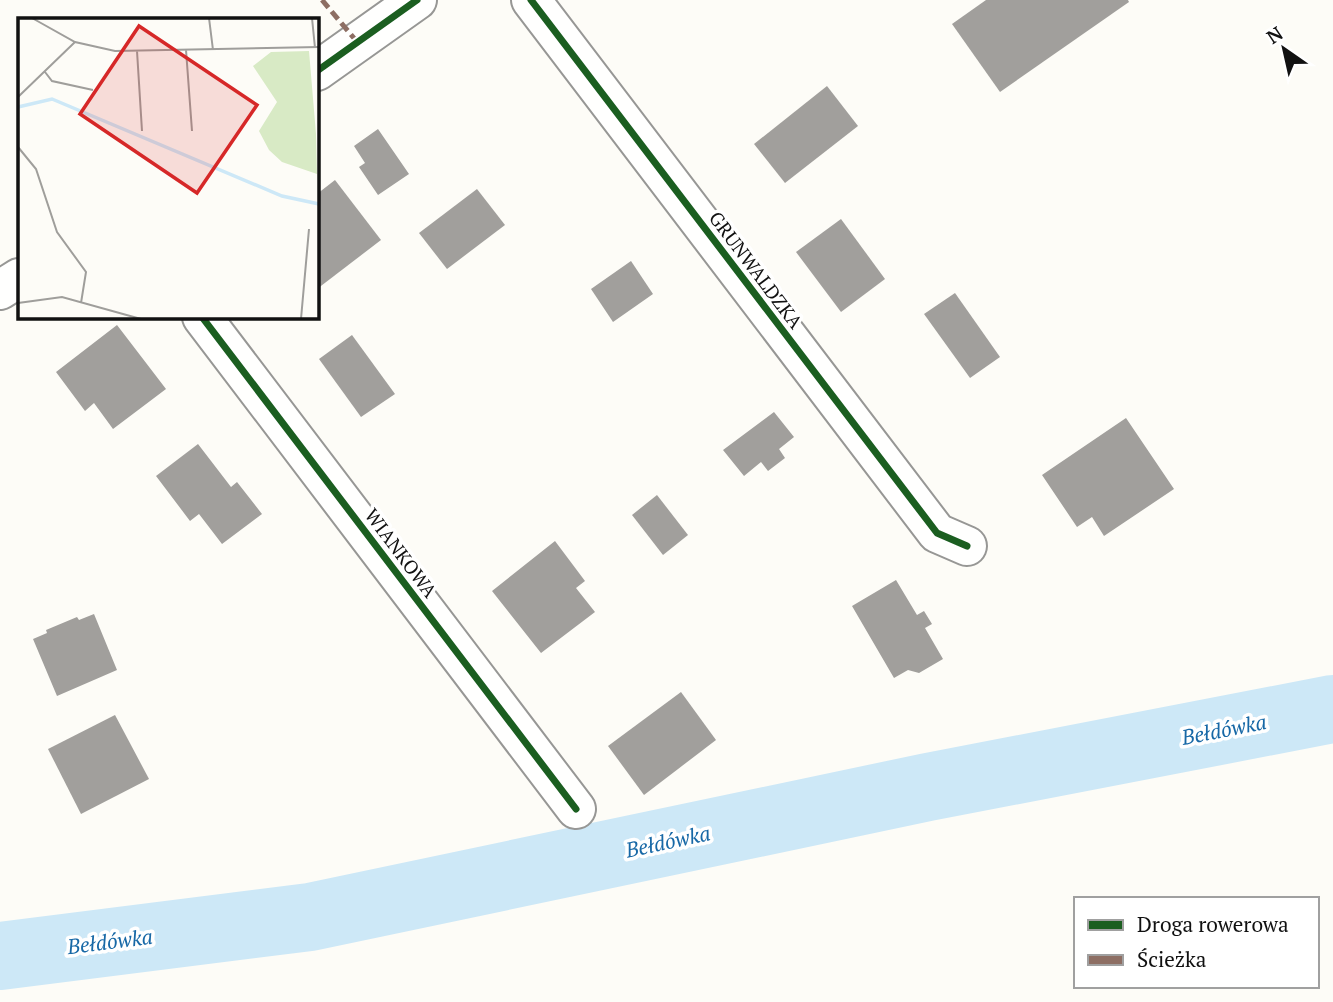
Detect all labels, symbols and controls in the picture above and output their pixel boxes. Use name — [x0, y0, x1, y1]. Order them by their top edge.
north arrow — [1249, 14, 1319, 84]
inset map — [18, 18, 318, 318]
text: N — [1261, 20, 1288, 49]
street label: GRUNWALDZKA — [704, 206, 809, 333]
street label: WIANKOWA — [360, 503, 443, 602]
water label: Bełdówka — [1178, 707, 1269, 751]
water label: Bełdówka — [622, 818, 713, 864]
legend — [1074, 897, 1319, 988]
text: Droga rowerowa — [1137, 910, 1289, 938]
water label: Bełdówka — [65, 922, 154, 960]
text: Ścieżka — [1137, 945, 1207, 973]

